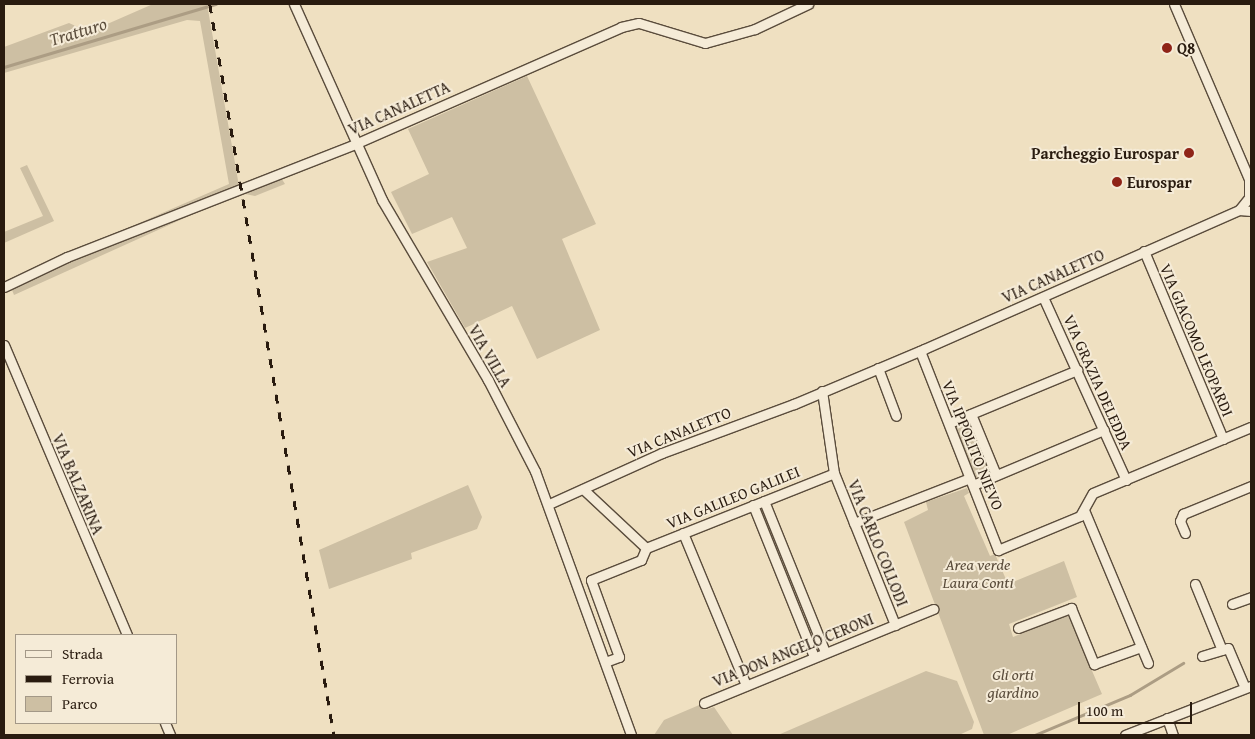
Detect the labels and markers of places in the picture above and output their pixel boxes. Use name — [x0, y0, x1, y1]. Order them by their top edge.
place label: Q8 — [1177, 38, 1195, 58]
marker: Q8 — [1161, 42, 1173, 54]
place label: Parcheggio Eurospar — [1031, 143, 1179, 163]
marker: Parcheggio Eurospar — [1183, 147, 1195, 159]
place label: Eurospar — [1127, 172, 1192, 192]
marker: Eurospar — [1111, 176, 1123, 188]

